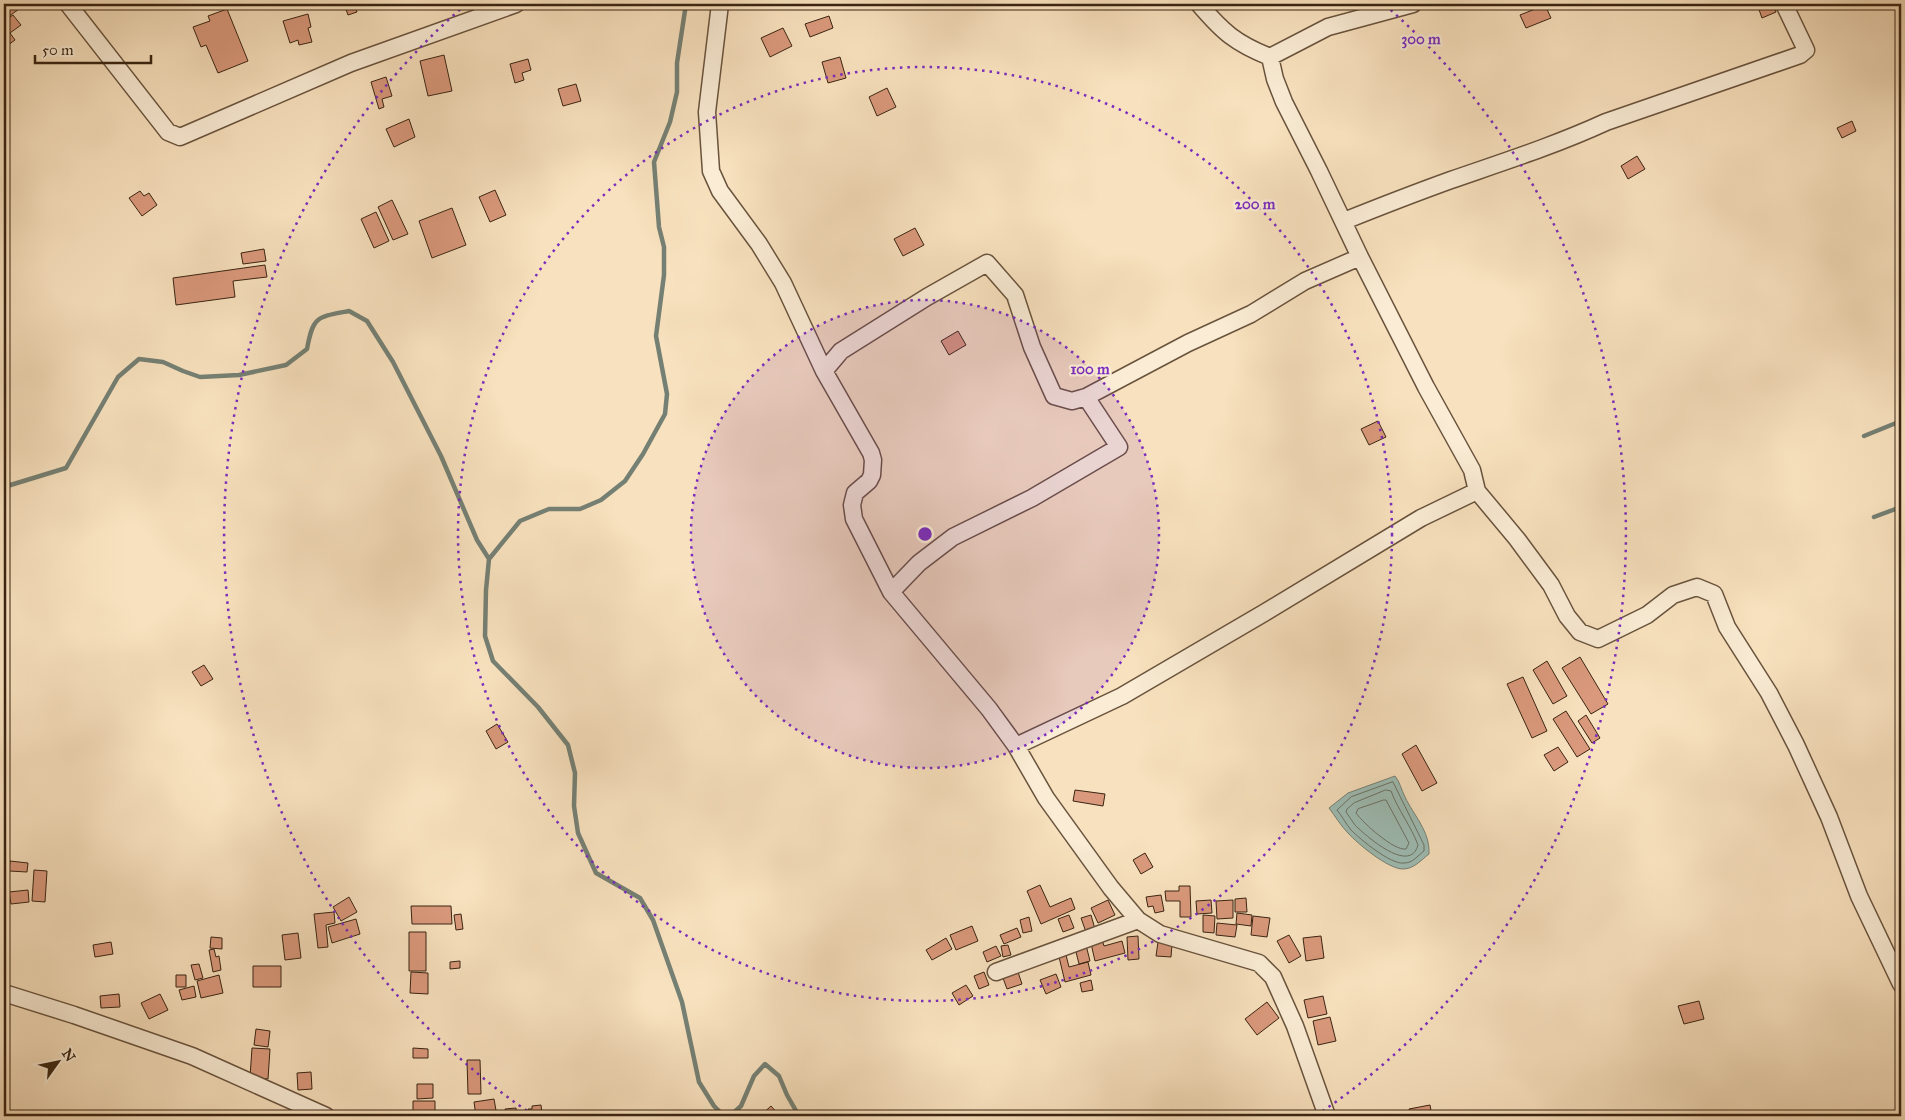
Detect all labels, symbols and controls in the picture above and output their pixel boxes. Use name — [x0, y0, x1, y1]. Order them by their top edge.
text: 300 m — [1401, 30, 1441, 49]
scale bar — [35, 32, 151, 64]
text: 50 m — [42, 41, 74, 59]
text: 200 m — [1235, 195, 1276, 213]
text: 100 m — [1070, 360, 1110, 378]
centre of rings — [916, 525, 934, 543]
north arrow — [32, 1038, 82, 1088]
text: N — [58, 1046, 79, 1065]

